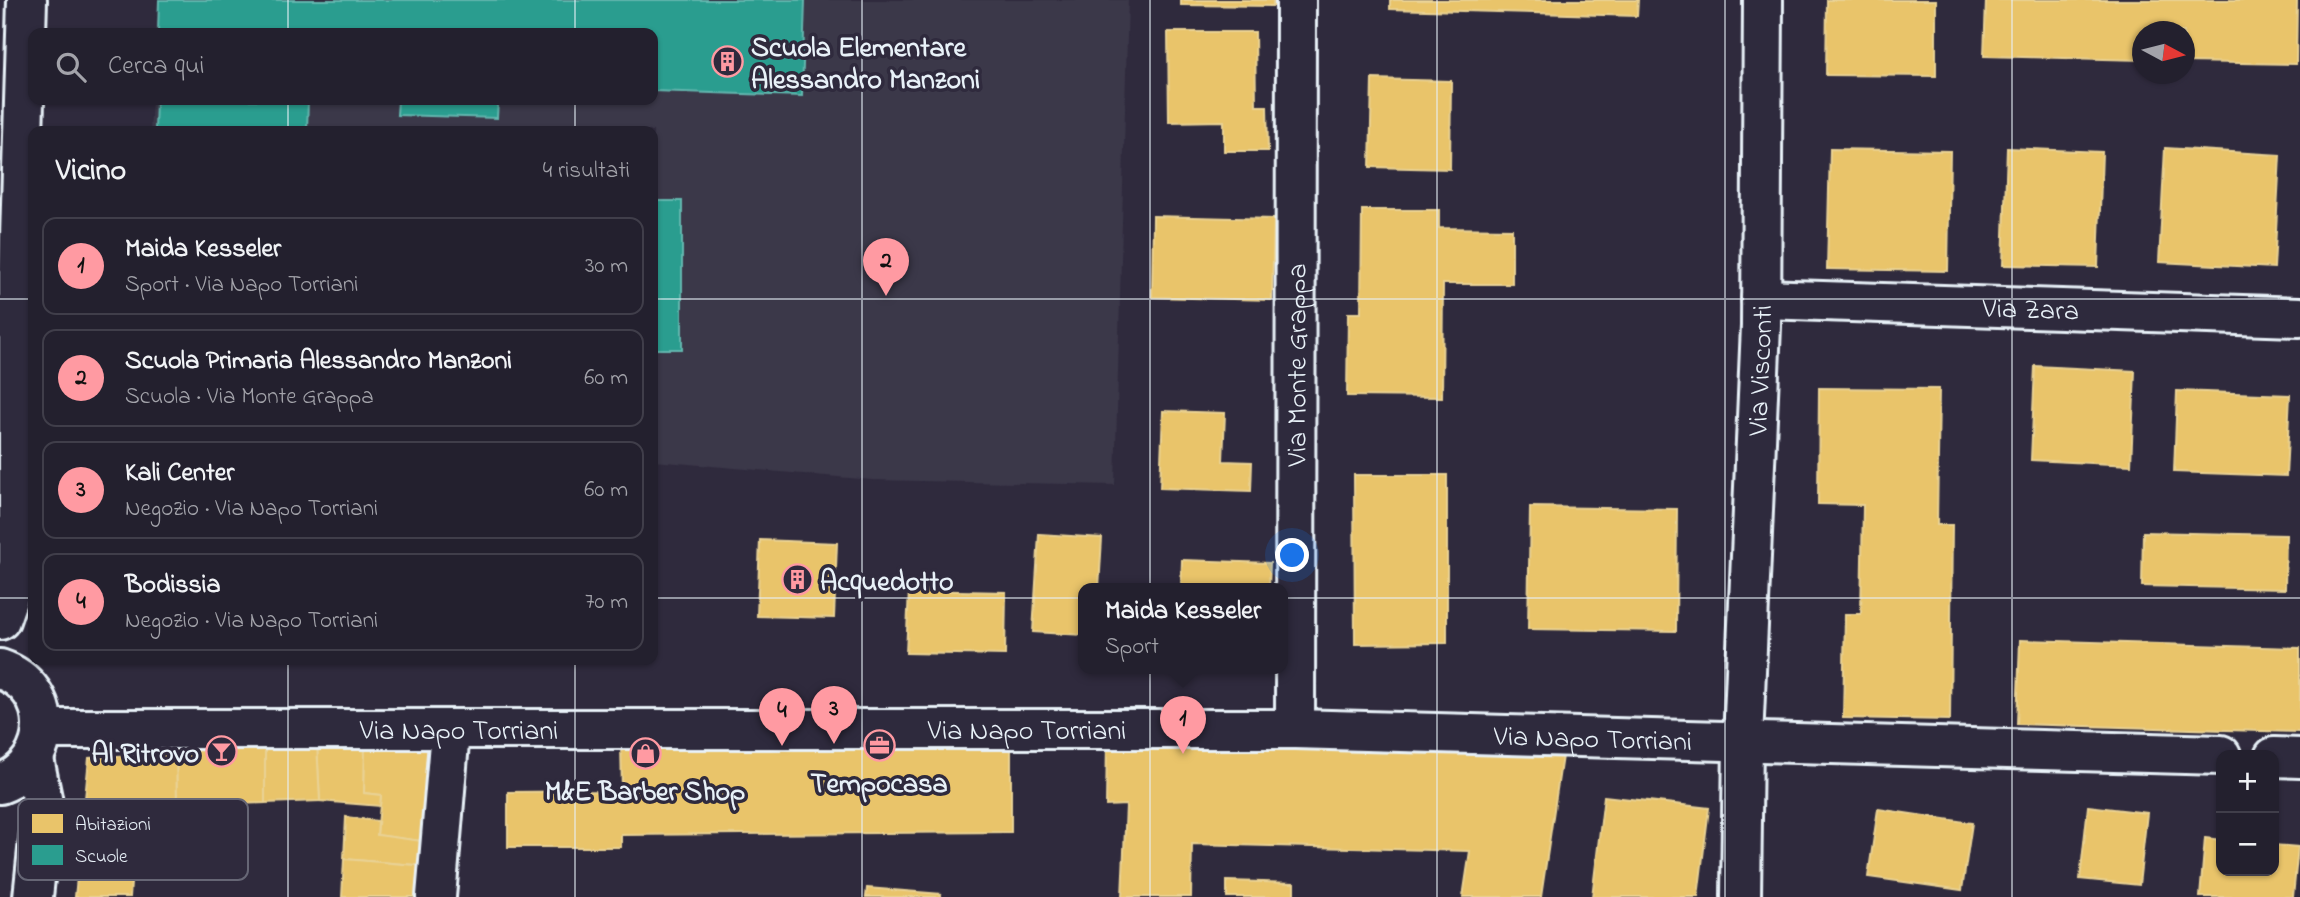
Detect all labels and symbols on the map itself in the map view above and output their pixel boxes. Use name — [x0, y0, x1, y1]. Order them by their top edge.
north arrow — [2132, 21, 2195, 84]
place label: Scuola Elementare Alessandro Manzoni — [751, 29, 980, 102]
building icon: Scuola Elementare Alessandro Manzoni — [711, 45, 745, 79]
pin: 2 — [863, 238, 909, 296]
street label: Via Monte Grappa — [1278, 263, 1320, 468]
street label: Via Zara — [1981, 289, 2080, 334]
street label: Via Visconti — [1739, 305, 1785, 438]
your location — [1275, 538, 1309, 572]
building icon: Acquedotto — [780, 563, 814, 597]
place label: Acquedotto — [820, 563, 953, 604]
pin: 3 — [811, 686, 857, 744]
pin: 4 — [759, 688, 805, 746]
pin: 1 — [1160, 696, 1206, 754]
street label: Via Napo Torriani — [359, 712, 558, 753]
street label: Via Napo Torriani — [927, 712, 1126, 753]
street label: Via Napo Torriani — [1492, 718, 1693, 764]
office icon: Tempocasa — [862, 728, 896, 762]
place label: Al Ritrovo — [92, 735, 199, 776]
bar icon: Al Ritrovo — [205, 735, 239, 769]
shop icon: M&E Barber Shop — [628, 736, 662, 770]
place label: Tempocasa — [810, 765, 948, 806]
place label: M&E Barber Shop — [545, 773, 745, 814]
legend — [18, 799, 248, 880]
text: Abitazioni — [75, 812, 151, 839]
text: Scuole — [75, 844, 128, 871]

